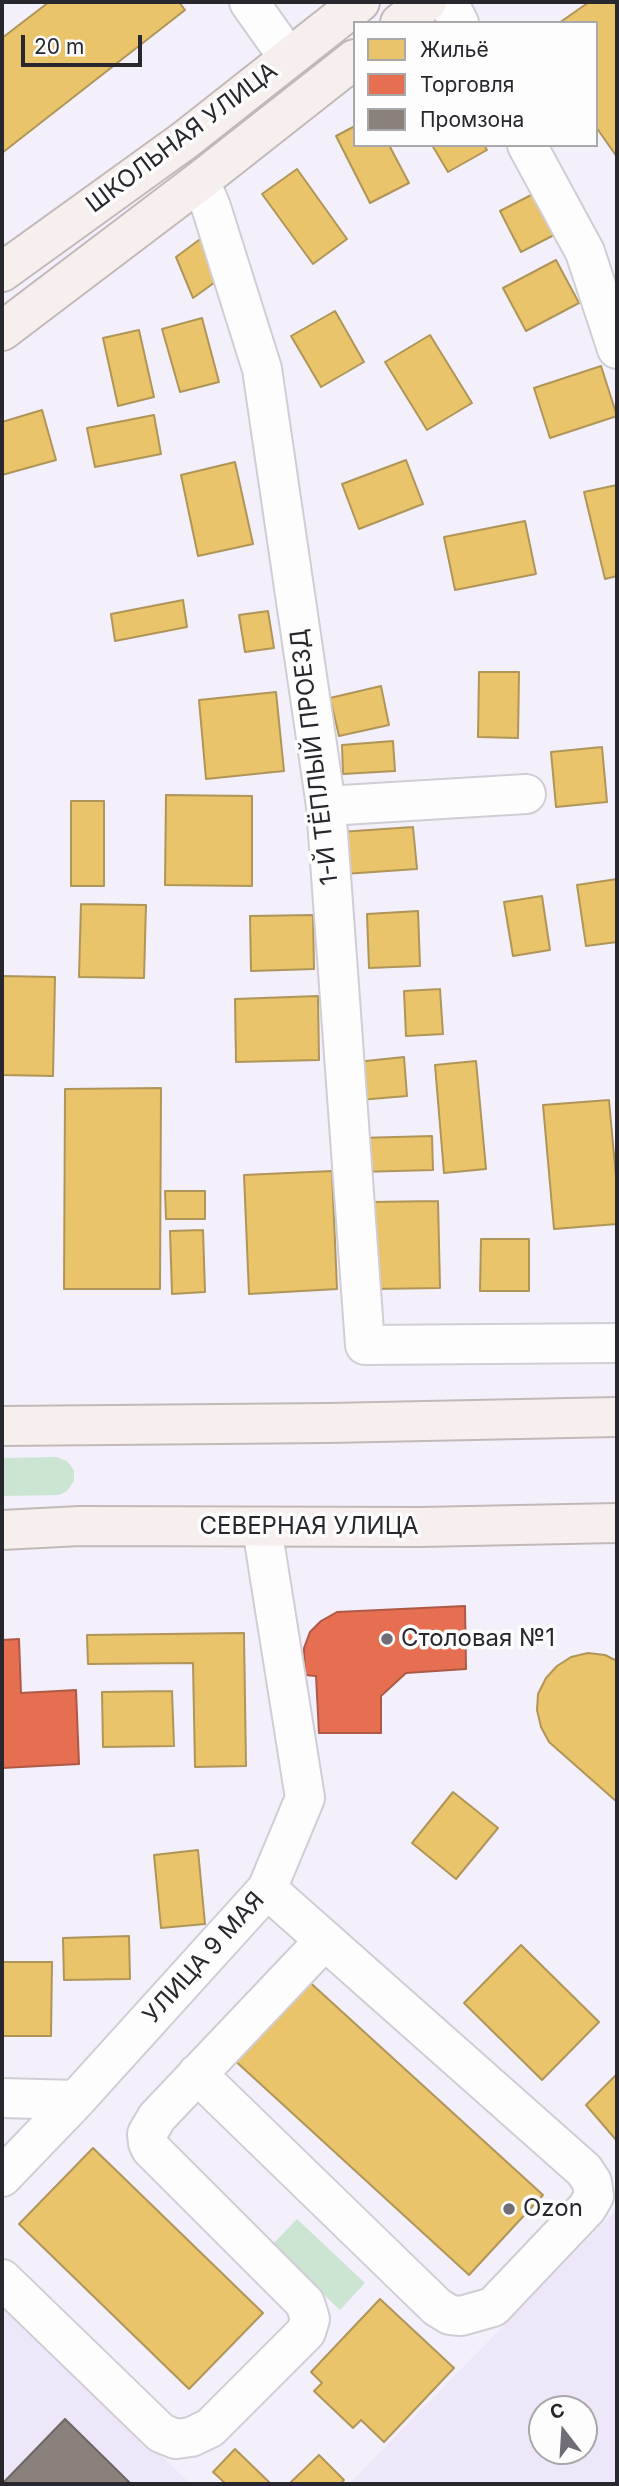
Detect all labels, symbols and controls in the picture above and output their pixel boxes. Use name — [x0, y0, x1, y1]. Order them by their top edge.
scale bar — [24, 21, 145, 65]
legend — [353, 21, 598, 147]
text: 20 m — [34, 34, 84, 59]
text: Жильё — [420, 37, 489, 62]
street label: ШКОЛЬНАЯ УЛИЦА — [81, 57, 283, 219]
text: Торговля — [420, 72, 514, 97]
text: Промзона — [420, 107, 524, 132]
street label: 1-Й ТЁПЛЫЙ ПРОЕЗД — [285, 627, 345, 887]
street label: СЕВЕРНАЯ УЛИЦА — [200, 1513, 418, 1541]
place label: Столовая №1 — [401, 1625, 555, 1653]
marker: Столовая №1 — [379, 1631, 395, 1647]
street label: УЛИЦА 9 МАЯ — [137, 1886, 271, 2030]
place label: Ozon — [523, 2195, 583, 2223]
marker: Ozon — [501, 2201, 517, 2217]
north arrow — [528, 2395, 598, 2465]
text: С — [547, 2398, 567, 2424]

